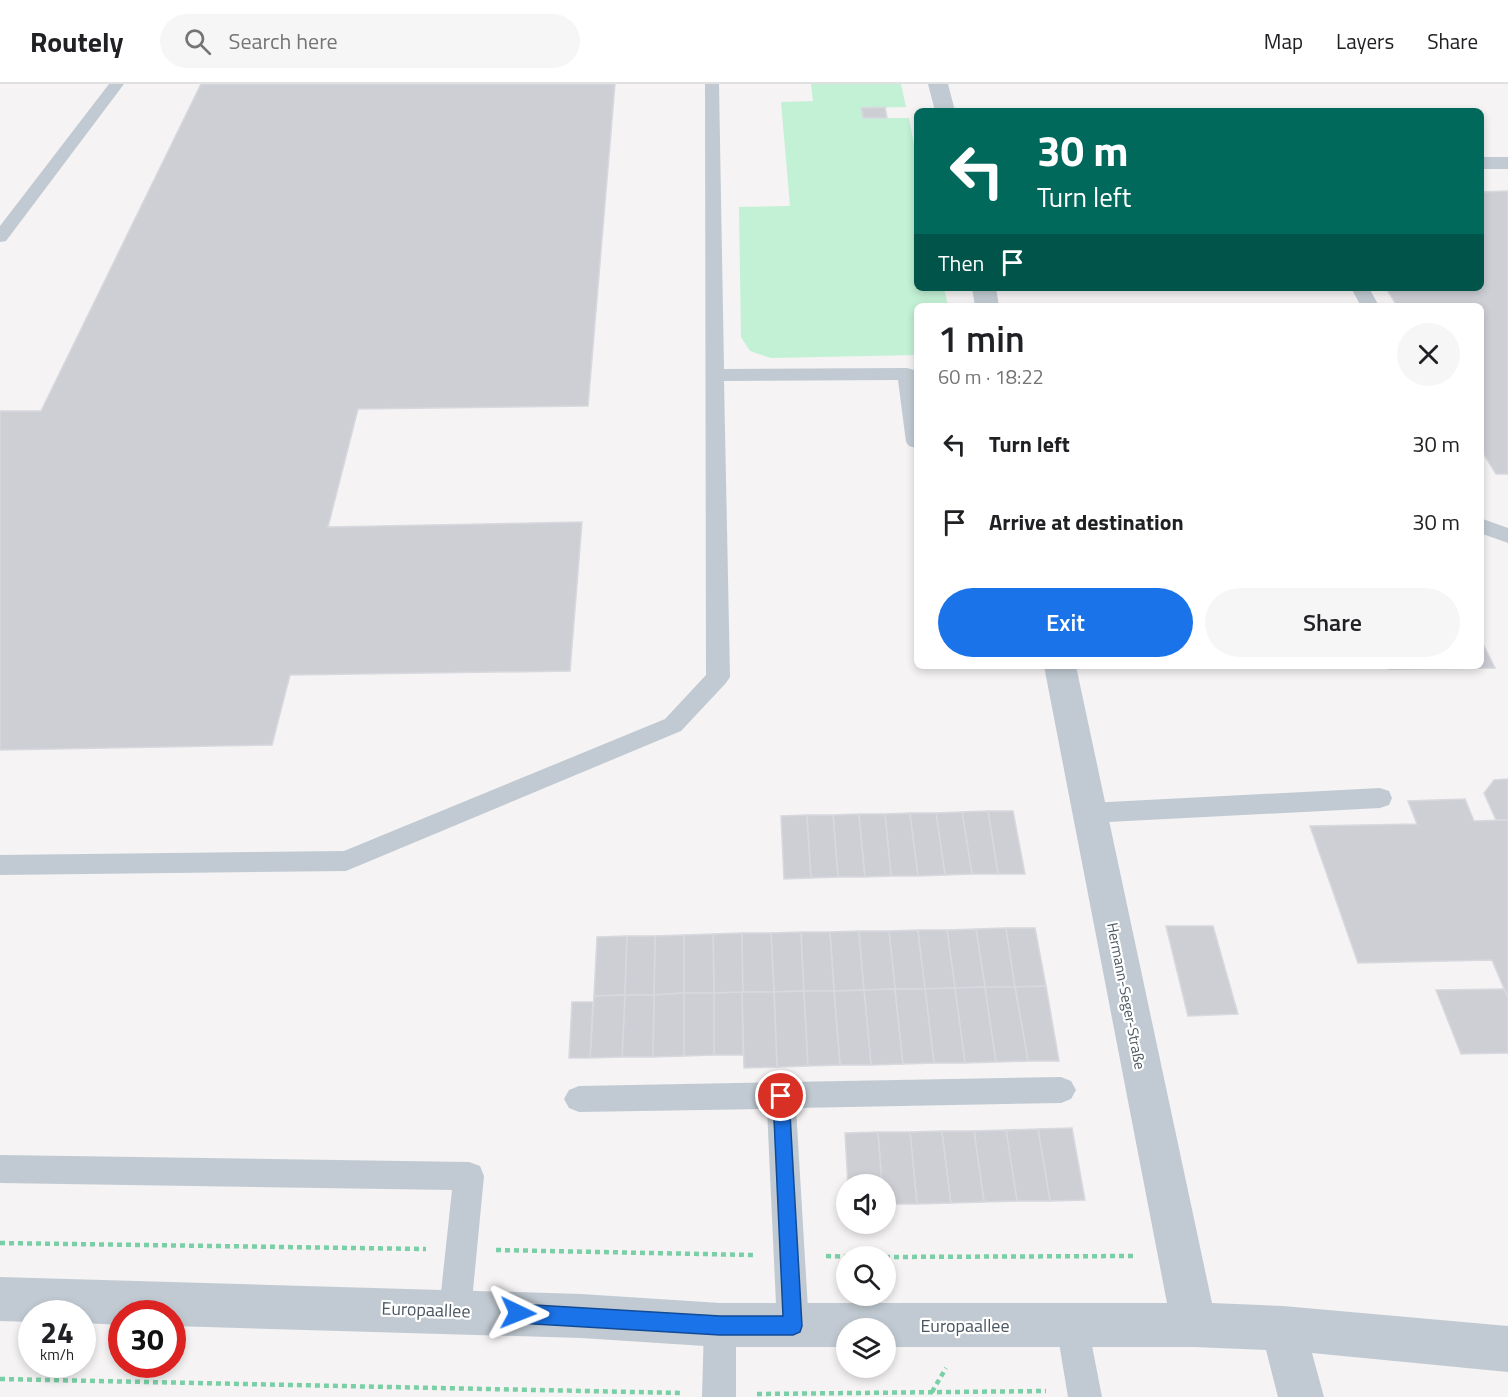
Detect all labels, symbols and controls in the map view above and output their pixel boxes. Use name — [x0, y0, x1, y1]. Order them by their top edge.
search box — [160, 14, 580, 68]
text: Routely — [30, 20, 124, 63]
text: Search here — [229, 24, 338, 58]
icon: search — [181, 25, 214, 58]
text: Map — [1264, 25, 1303, 57]
text: Layers — [1336, 25, 1394, 57]
text: Share — [1427, 25, 1478, 57]
text: 30 m — [1037, 118, 1129, 182]
icon: left — [938, 132, 1016, 210]
text: Turn left — [1037, 176, 1131, 217]
text: Then — [938, 246, 984, 280]
icon: arrive — [996, 246, 1029, 279]
text: 1 min — [938, 311, 1025, 366]
button: close — [1397, 323, 1460, 386]
text: 60 m · 18:22 — [938, 361, 1044, 392]
text: Turn left — [989, 427, 1070, 461]
text: 30 m — [1412, 427, 1460, 461]
icon: left — [938, 428, 971, 461]
text: Arrive at destination — [989, 505, 1184, 539]
text: 30 m — [1412, 505, 1460, 539]
icon: arrive — [938, 506, 971, 539]
button: Exit — [938, 588, 1193, 657]
button: Share — [1205, 588, 1460, 657]
street label: Hermann-Seger-Straße — [1101, 921, 1152, 1071]
pin — [755, 1070, 806, 1121]
icon: arrive — [764, 1079, 797, 1112]
map controls — [836, 1174, 896, 1378]
button: sound — [836, 1174, 896, 1234]
button: search — [836, 1246, 896, 1306]
position arrow — [486, 1281, 550, 1345]
street label: Europaallee — [381, 1294, 471, 1325]
speed limit sign: 30 — [108, 1300, 186, 1378]
text: 24 — [40, 1309, 74, 1355]
street label: Europaallee — [921, 1312, 1009, 1339]
button: layers — [836, 1318, 896, 1378]
text: km/h — [40, 1343, 74, 1366]

